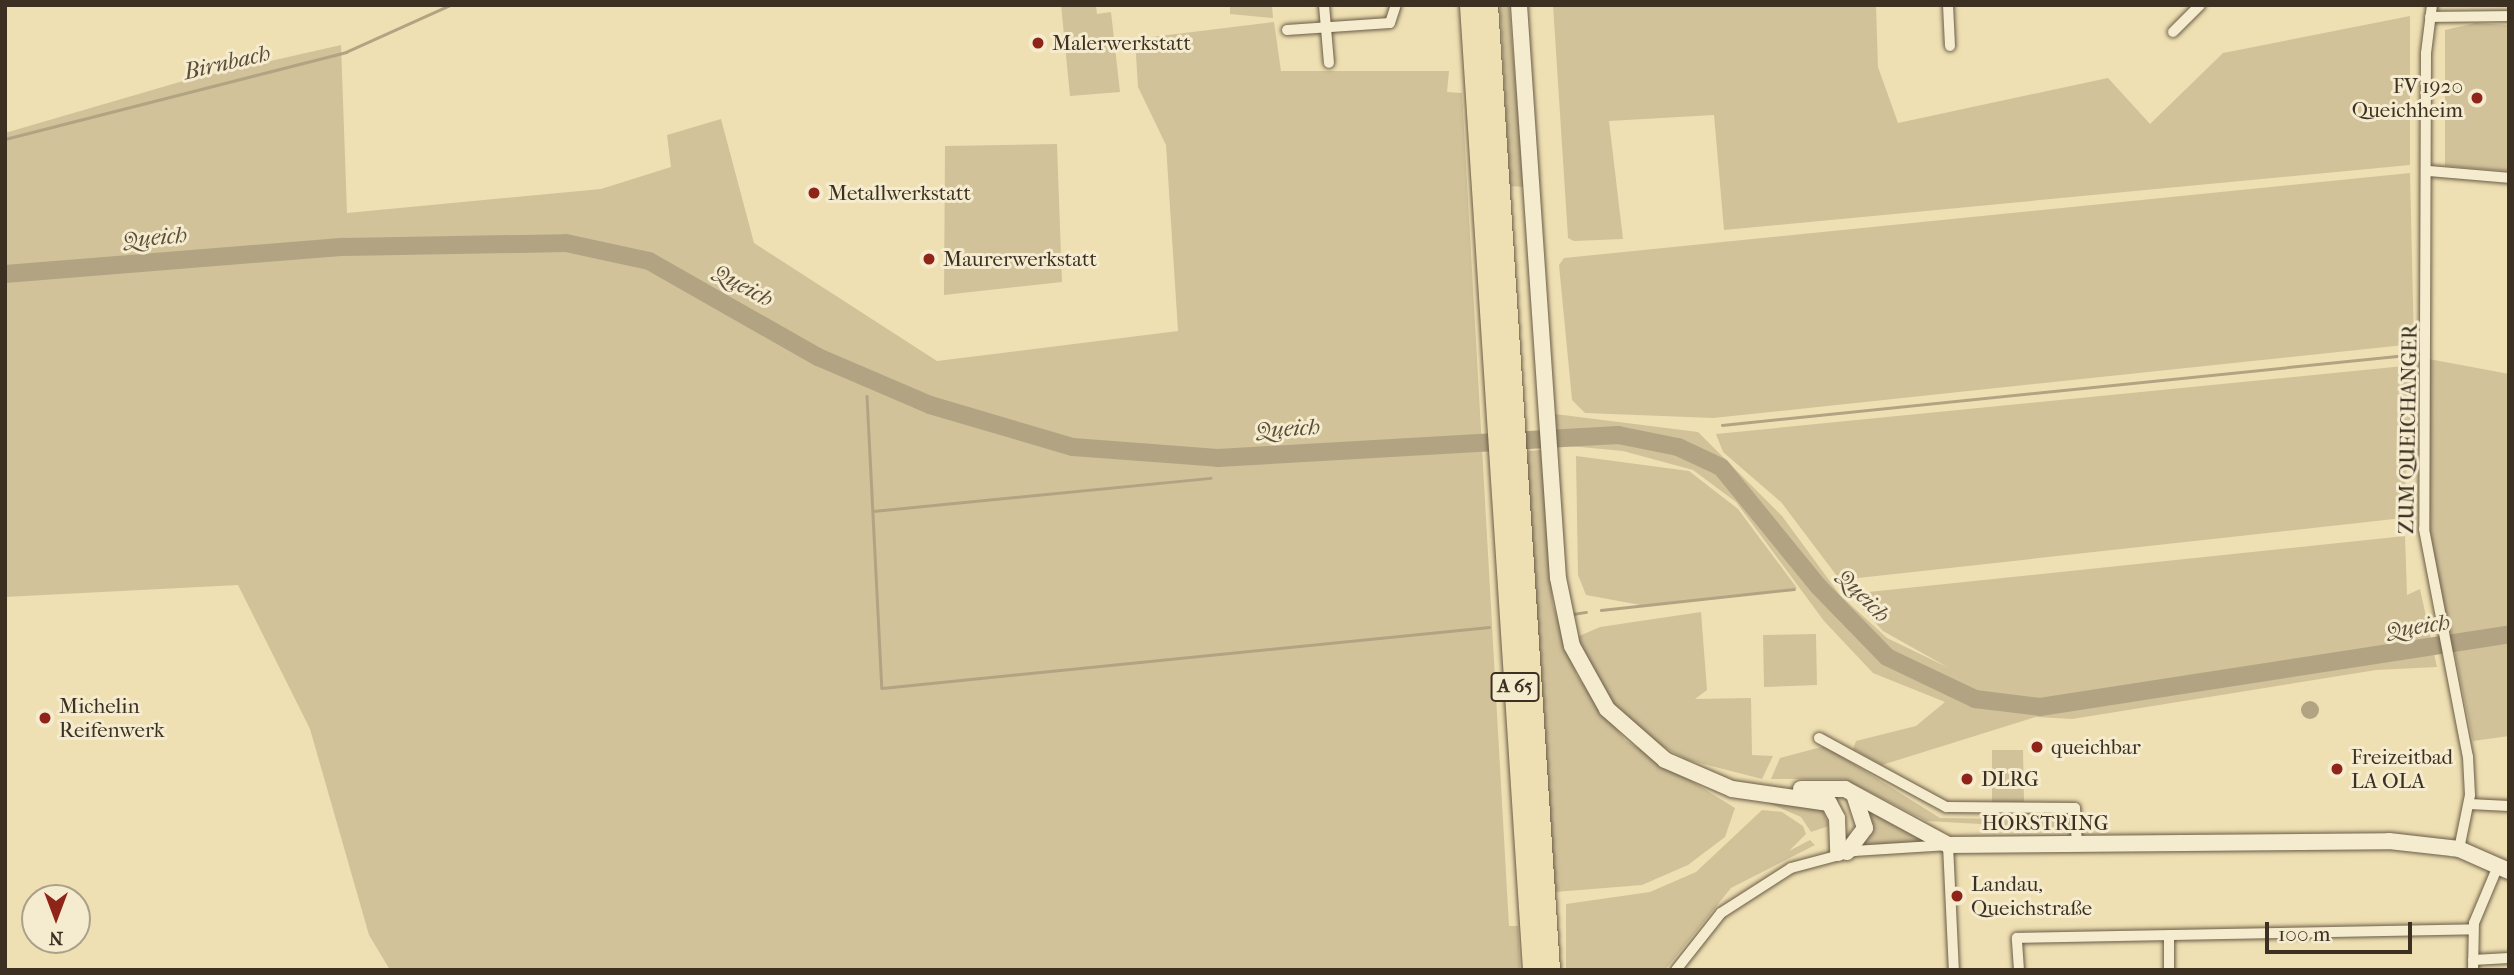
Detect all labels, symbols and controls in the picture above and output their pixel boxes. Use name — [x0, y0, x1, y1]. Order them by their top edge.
place label: Malerwerkstatt — [1052, 30, 1191, 56]
marker: Malerwerkstatt — [1030, 35, 1046, 51]
water label: Birnbach — [181, 40, 273, 86]
place label: FV 1920 Queichheim — [2352, 73, 2463, 123]
marker: FV 1920 Queichheim — [2469, 90, 2485, 106]
place label: Metallwerkstatt — [828, 180, 971, 206]
marker: Metallwerkstatt — [806, 185, 822, 201]
water label: Queich — [122, 221, 188, 255]
place label: Maurerwerkstatt — [943, 246, 1097, 272]
marker: Maurerwerkstatt — [921, 251, 937, 267]
water label: Queich — [708, 258, 778, 314]
street label: ZUM QUEICHANGER — [2394, 324, 2422, 534]
water label: Queich — [1255, 414, 1321, 444]
water label: Queich — [1831, 563, 1895, 629]
water label: Queich — [2384, 609, 2452, 645]
road number: A 65 — [1490, 672, 1540, 702]
place label: Michelin Reifenwerk — [59, 693, 164, 743]
marker: Michelin Reifenwerk — [37, 710, 53, 726]
place label: queichbar — [2051, 734, 2141, 760]
marker: queichbar — [2029, 739, 2045, 755]
place label: Freizeitbad LA OLA — [2351, 744, 2453, 794]
marker: Freizeitbad LA OLA — [2329, 761, 2345, 777]
place label: DLRG — [1981, 766, 2039, 792]
marker: DLRG — [1959, 771, 1975, 787]
street label: HORSTRING — [1981, 810, 2109, 836]
place label: Landau, Queichstraße — [1971, 871, 2092, 921]
north arrow — [21, 884, 91, 954]
marker: Landau, Queichstraße — [1949, 888, 1965, 904]
scale bar — [2269, 908, 2416, 952]
text: 100 m — [2278, 922, 2331, 946]
text: N — [49, 927, 63, 949]

